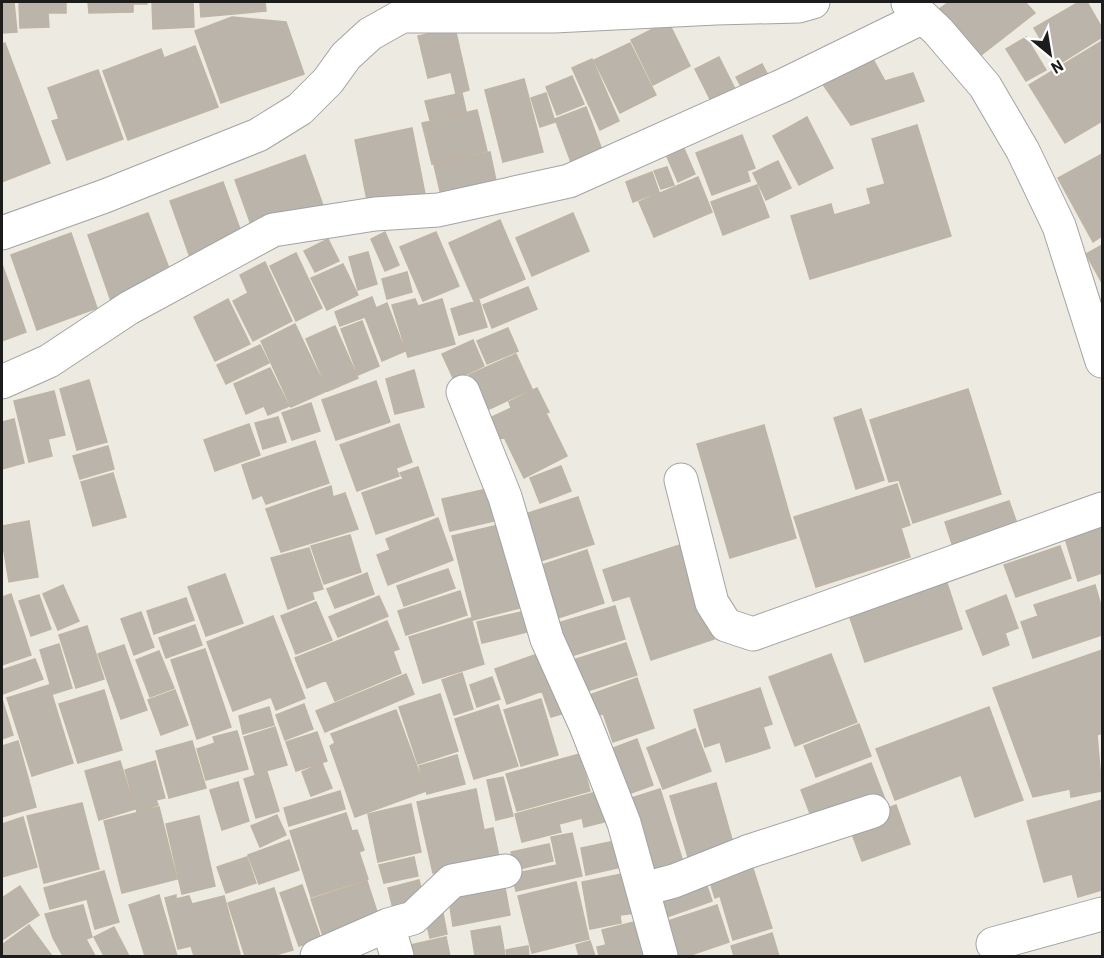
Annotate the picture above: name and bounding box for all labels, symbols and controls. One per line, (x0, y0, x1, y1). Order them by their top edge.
north arrow (1020, 24, 1080, 84)
text: N (1048, 57, 1067, 78)

